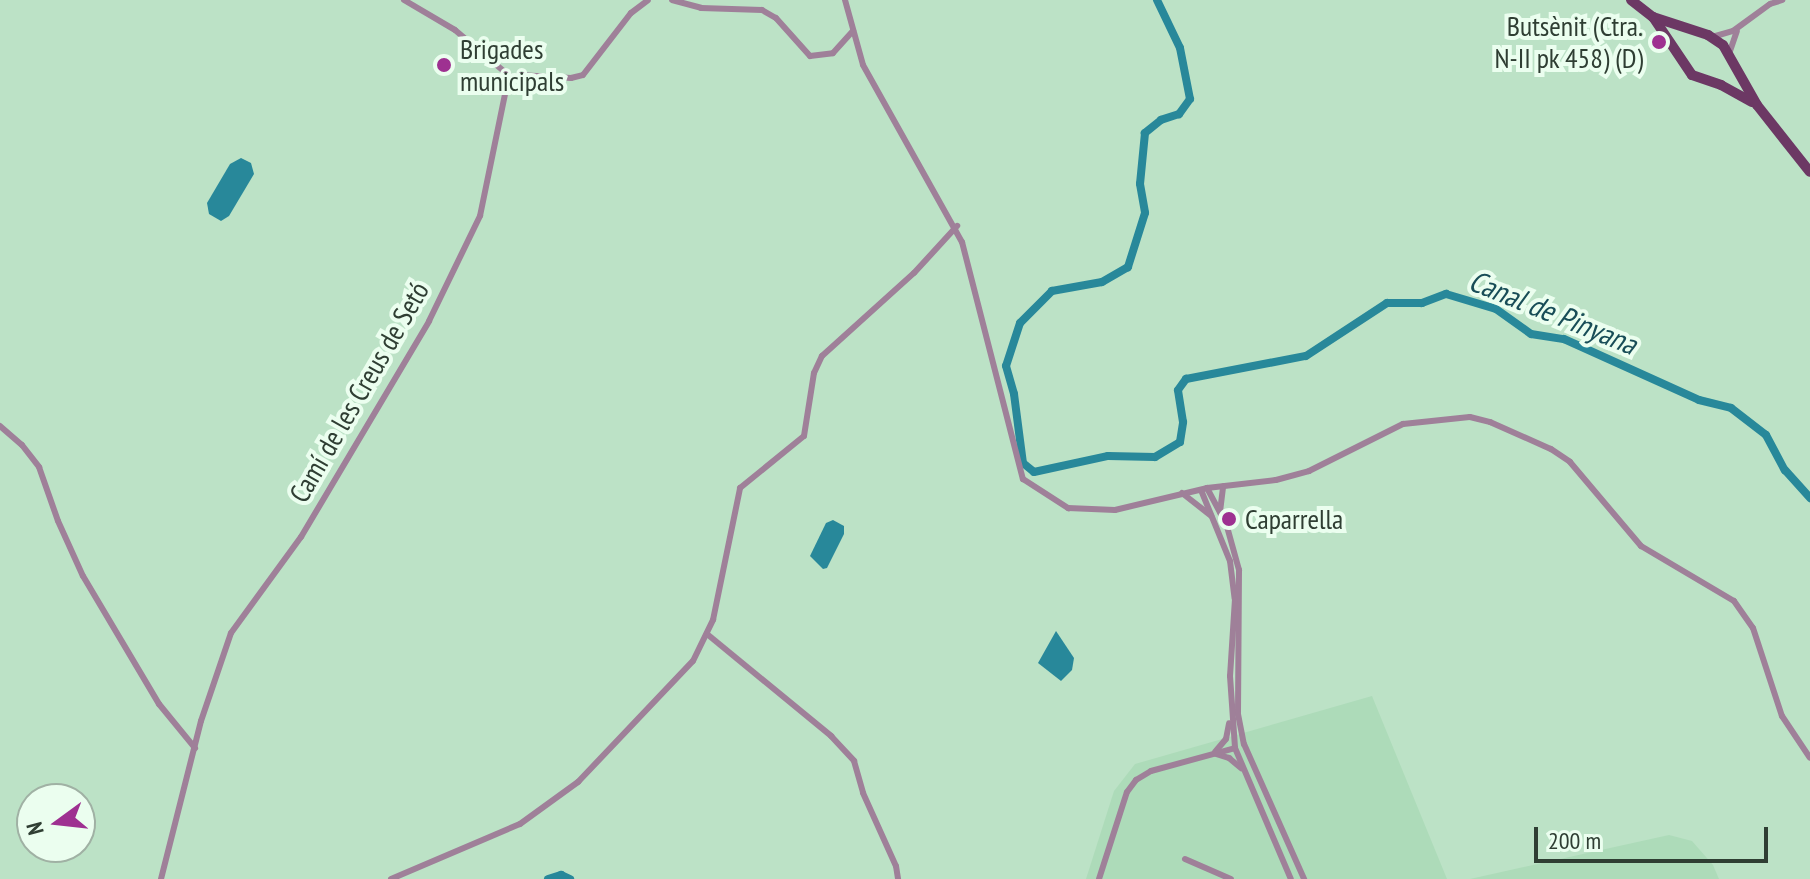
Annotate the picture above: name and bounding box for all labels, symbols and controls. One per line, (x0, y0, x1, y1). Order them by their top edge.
place label: Butsènit (Ctra. N-II pk 458) (D) (1494, 9, 1643, 75)
place label: Brigades municipals (460, 32, 564, 98)
marker: Butsènit (Ctra. N-II pk 458) (D) (1650, 33, 1668, 51)
marker: Brigades municipals (435, 56, 453, 74)
water label: Canal de Pinyana (1464, 262, 1642, 362)
street label: Camí de les Creus de Setó (282, 276, 436, 508)
place label: Caparrella (1245, 502, 1343, 536)
marker: Caparrella (1220, 510, 1238, 528)
north arrow (16, 783, 96, 863)
scale bar (1538, 811, 1772, 861)
text: N (20, 819, 50, 838)
text: 200 m (1548, 825, 1601, 856)

